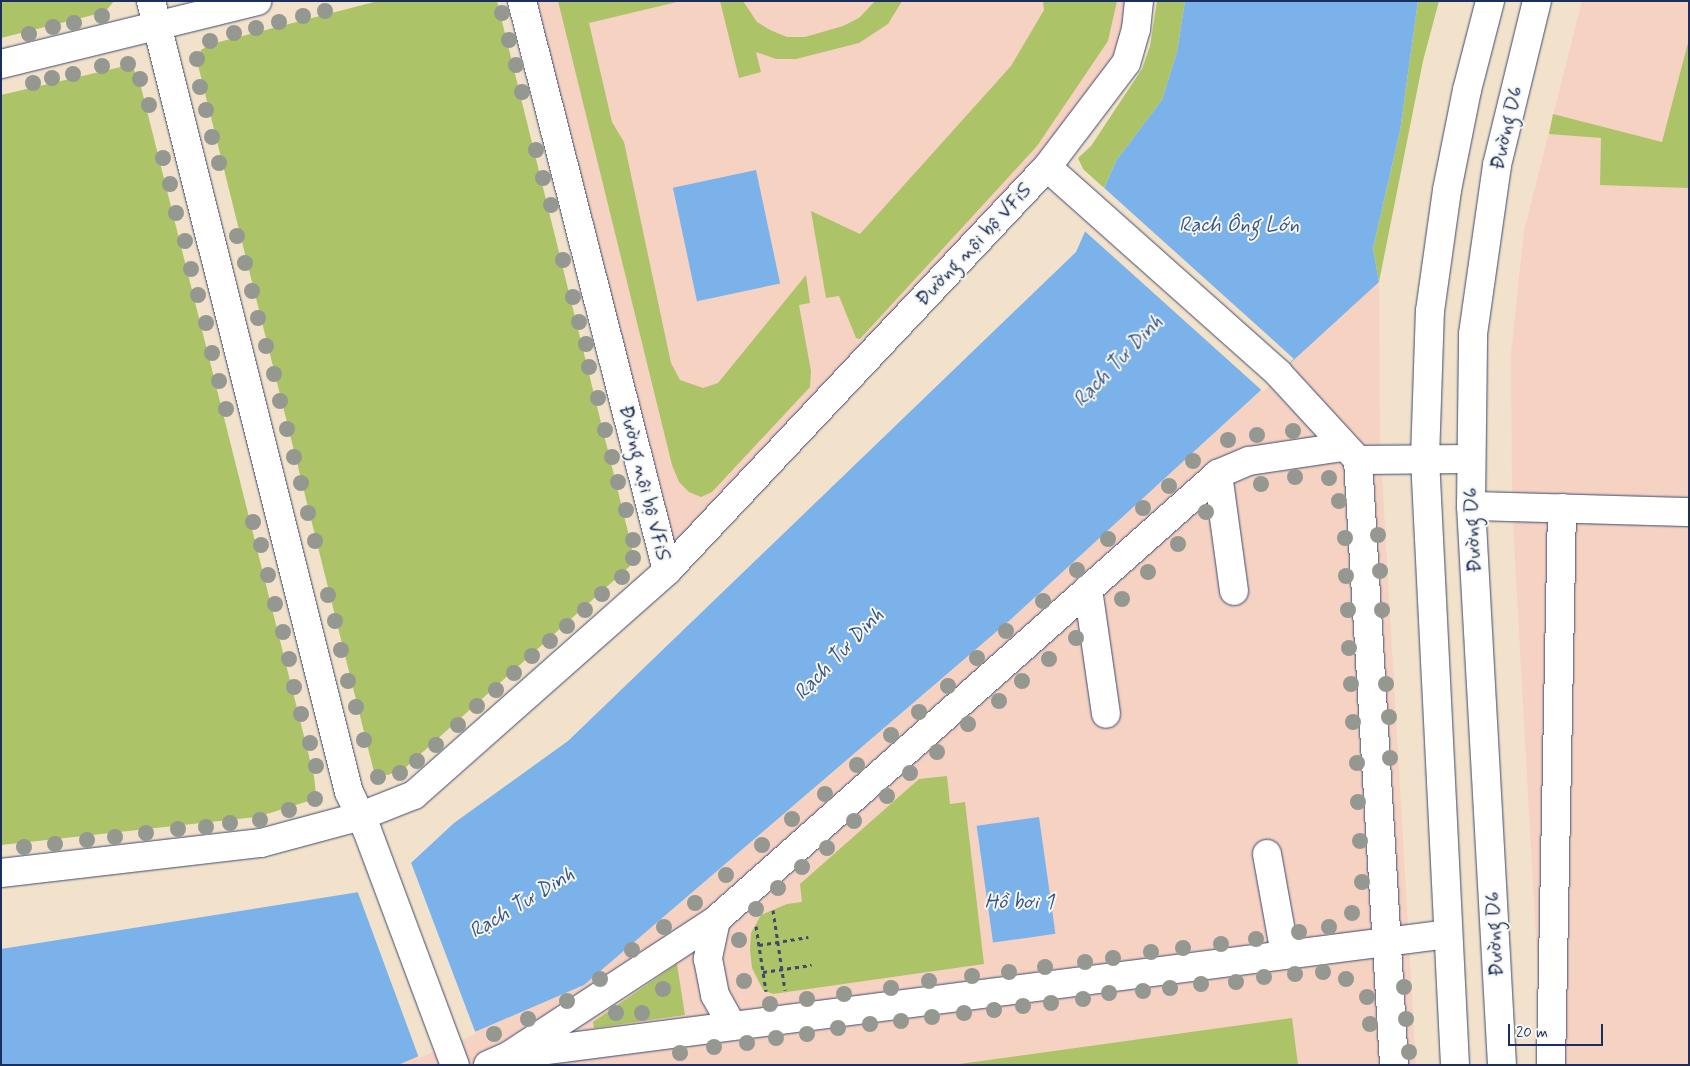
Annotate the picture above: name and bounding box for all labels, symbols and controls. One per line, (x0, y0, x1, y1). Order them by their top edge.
street label: Đường D6 (1486, 84, 1528, 172)
street label: Đường nội bộ VFiS (913, 181, 1035, 309)
water label: Rạch Ông Lớn (1179, 212, 1299, 238)
water label: Rạch Tư Dinh (1068, 310, 1168, 412)
street label: Đường nội bộ VFiS (614, 406, 674, 560)
street label: Đường D6 (1459, 487, 1487, 573)
water label: Rạch Tư Dinh (789, 603, 889, 705)
water label: Rạch Tư Dinh (465, 862, 579, 944)
water label: Hồ bơi 1 (984, 889, 1054, 915)
street label: Đường D6 (1481, 891, 1509, 977)
scale bar (1510, 1014, 1605, 1046)
text: 20 m (1516, 1023, 1548, 1043)

